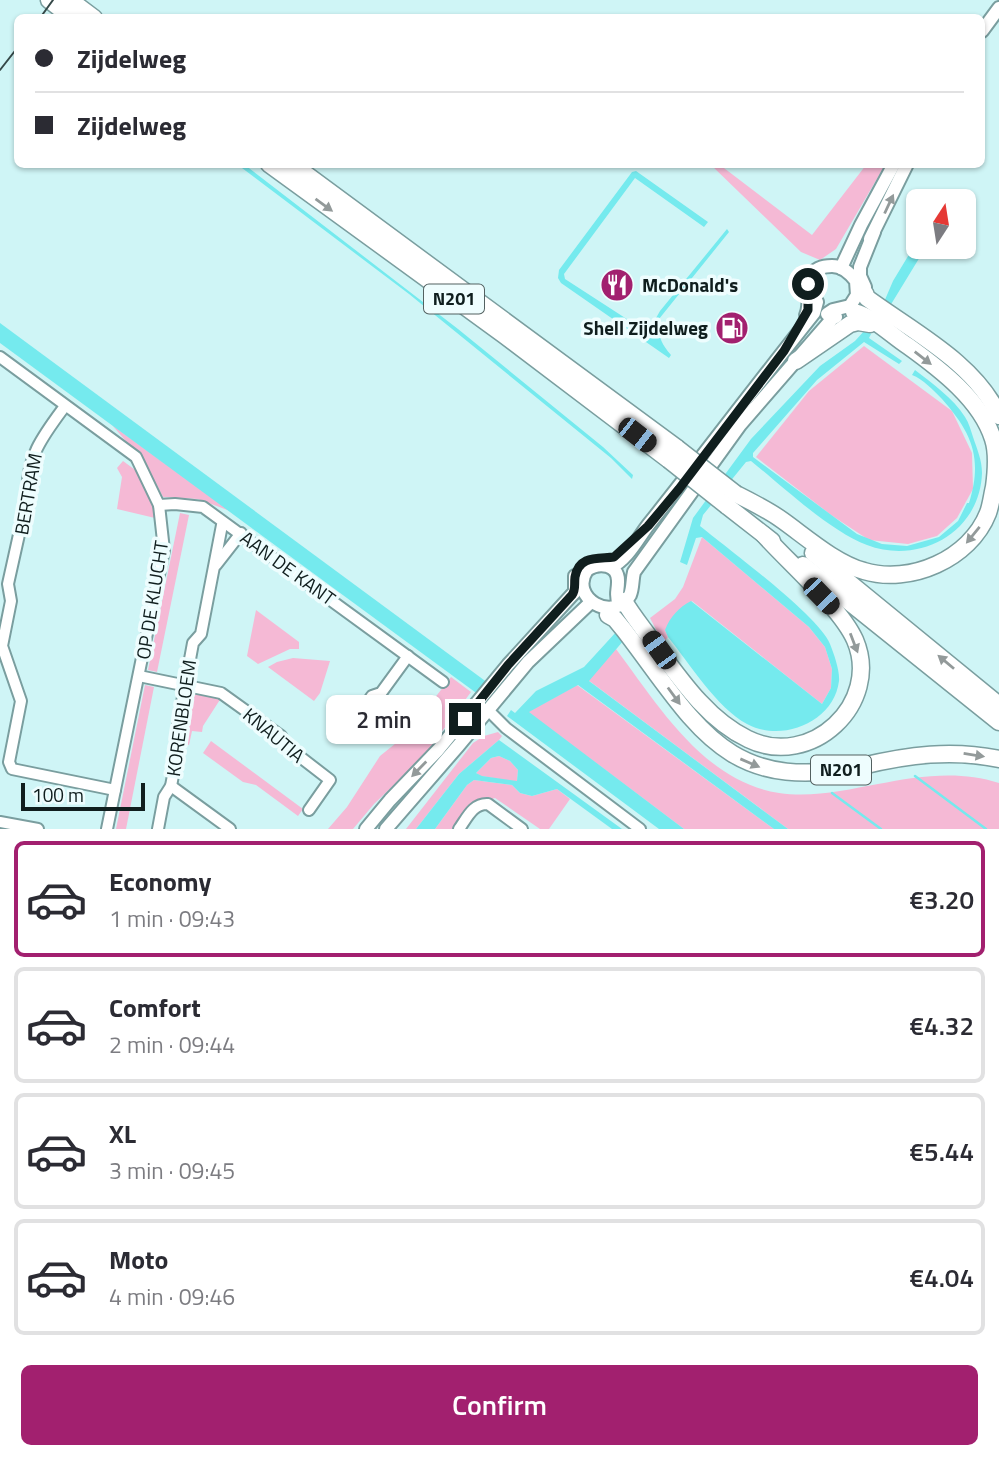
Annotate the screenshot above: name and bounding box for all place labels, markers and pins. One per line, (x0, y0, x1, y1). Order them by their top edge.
restaurant icon: McDonald's (598, 266, 636, 304)
place label: McDonald's (642, 270, 738, 299)
fuel station icon: Shell Zijdelweg (713, 309, 751, 347)
place label: Shell Zijdelweg (583, 313, 708, 342)

